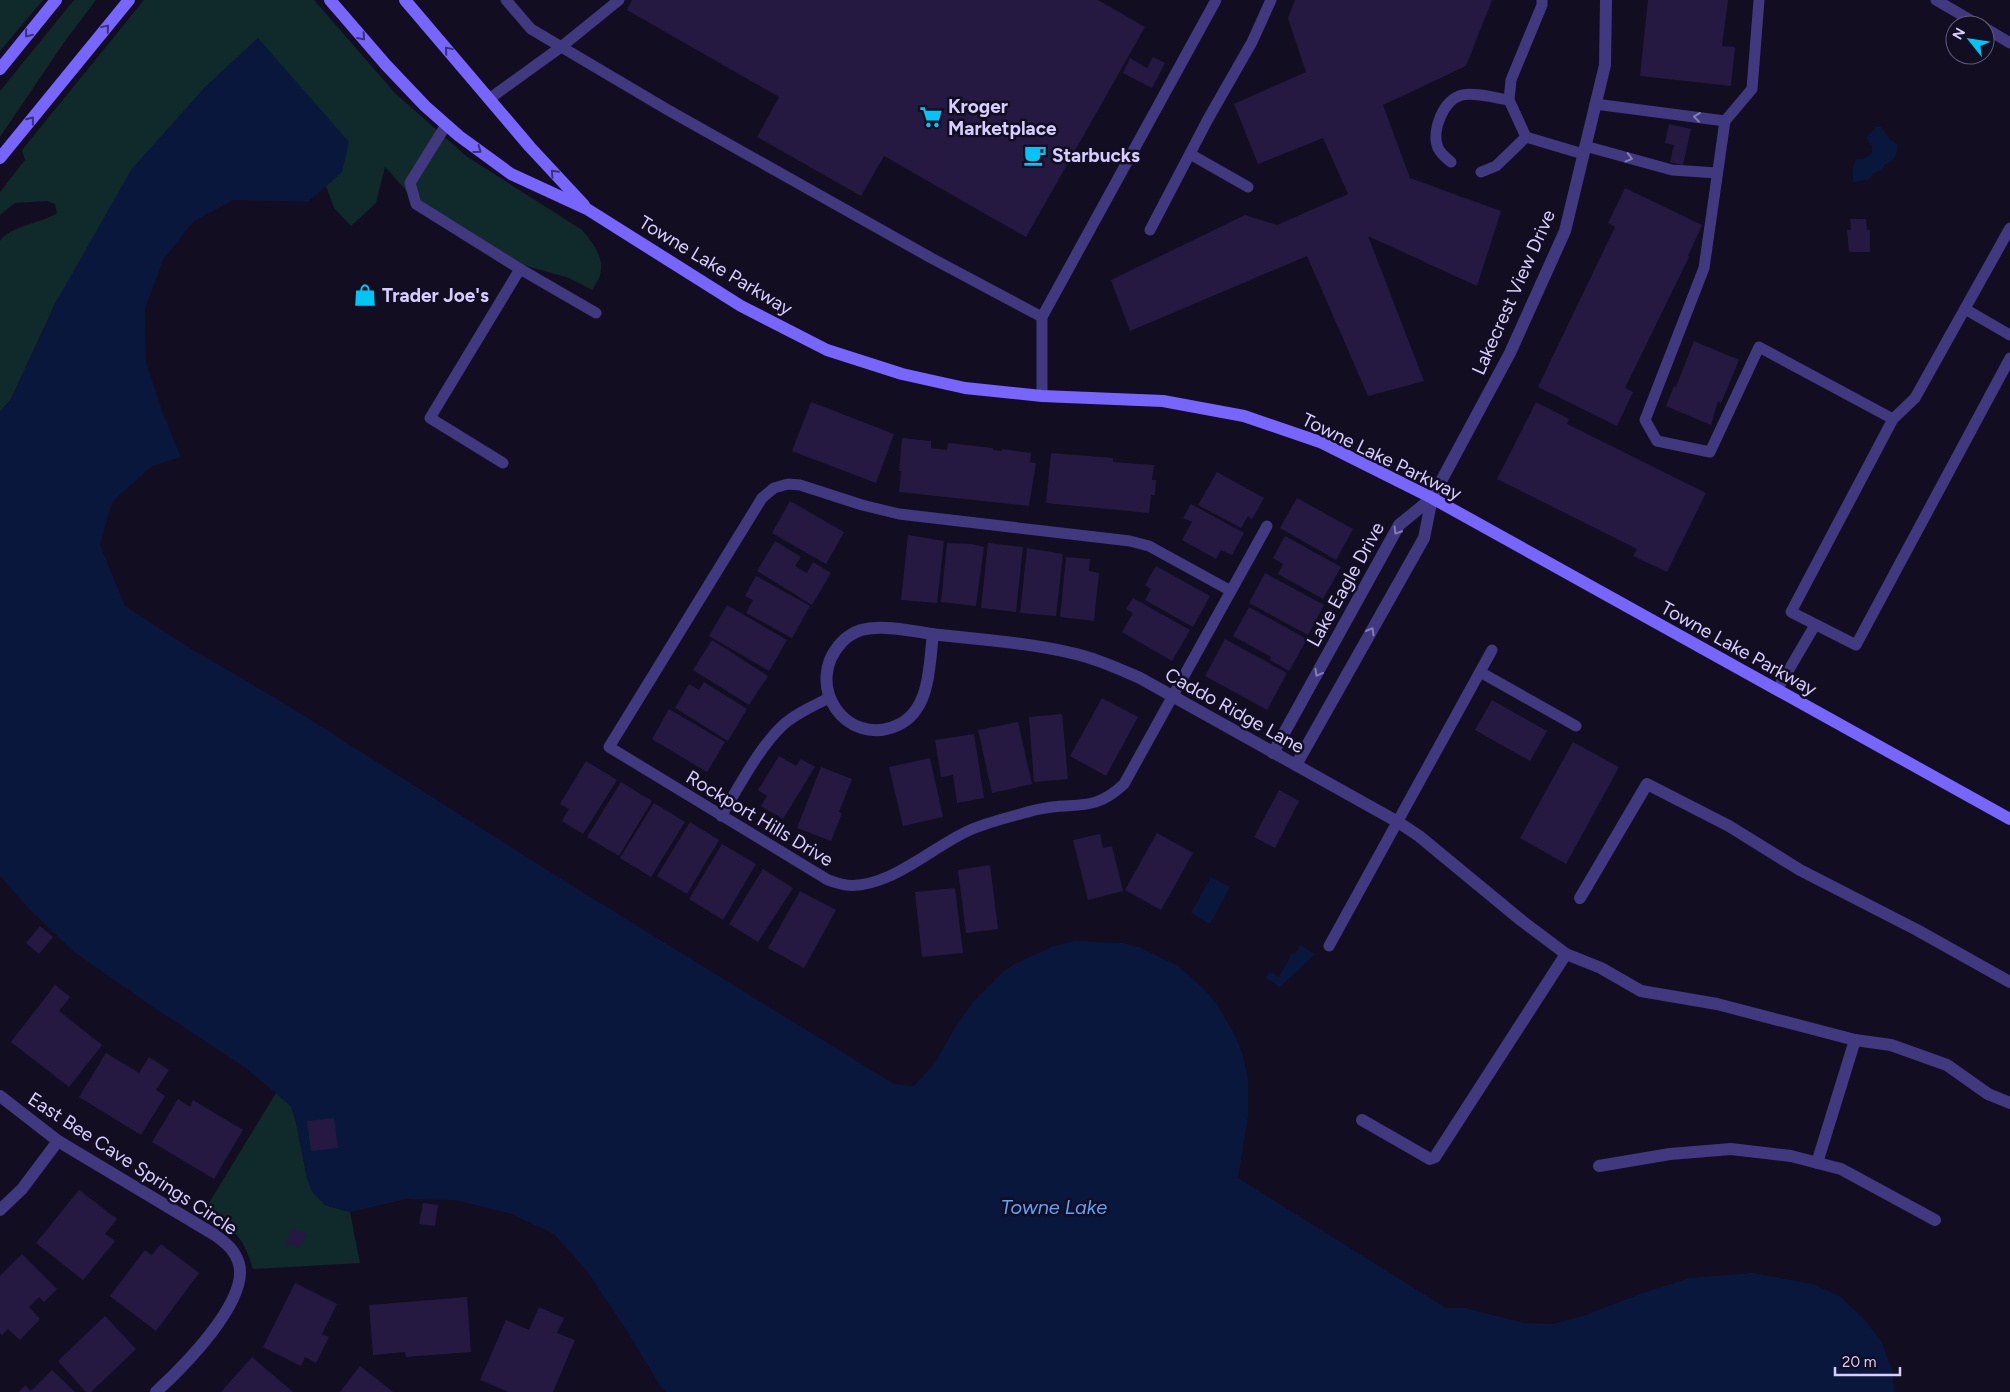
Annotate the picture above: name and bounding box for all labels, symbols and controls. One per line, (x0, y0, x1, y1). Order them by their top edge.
north arrow (1945, 15, 1995, 65)
one-way arrow (100, 25, 108, 34)
text: N (1949, 25, 1969, 43)
one-way arrow (25, 29, 34, 38)
one-way arrow (356, 31, 365, 40)
one-way arrow (444, 47, 453, 56)
place label: Kroger Marketplace (948, 95, 1057, 140)
supermarket icon: Kroger Marketplace (918, 104, 944, 130)
one-way arrow (1693, 112, 1701, 123)
one-way arrow (25, 117, 33, 126)
cafe icon: Starbucks (1022, 142, 1048, 168)
one-way arrow (472, 144, 482, 153)
place label: Starbucks (1052, 144, 1140, 167)
one-way arrow (1624, 153, 1632, 163)
one-way arrow (551, 170, 560, 179)
street label: Lakecrest View Drive (1467, 206, 1560, 378)
street label: Towne Lake Parkway (635, 211, 797, 320)
shop icon: Trader Joe's (352, 282, 378, 308)
place label: Trader Joe's (382, 284, 489, 307)
street label: Towne Lake Parkway (1298, 408, 1465, 505)
street label: Lake Eagle Drive (1302, 518, 1389, 651)
one-way arrow (1393, 525, 1403, 534)
street label: Towne Lake Parkway (1657, 596, 1821, 701)
one-way arrow (1365, 628, 1375, 637)
street label: Caddo Ridge Lane (1161, 663, 1308, 758)
one-way arrow (1314, 667, 1324, 676)
street label: Rockport Hills Drive (682, 765, 837, 871)
street label: East Bee Cave Springs Circle (24, 1087, 242, 1240)
water label: Towne Lake (1001, 1195, 1107, 1219)
scale bar (1835, 1344, 1900, 1376)
text: 20 m (1842, 1353, 1876, 1371)

